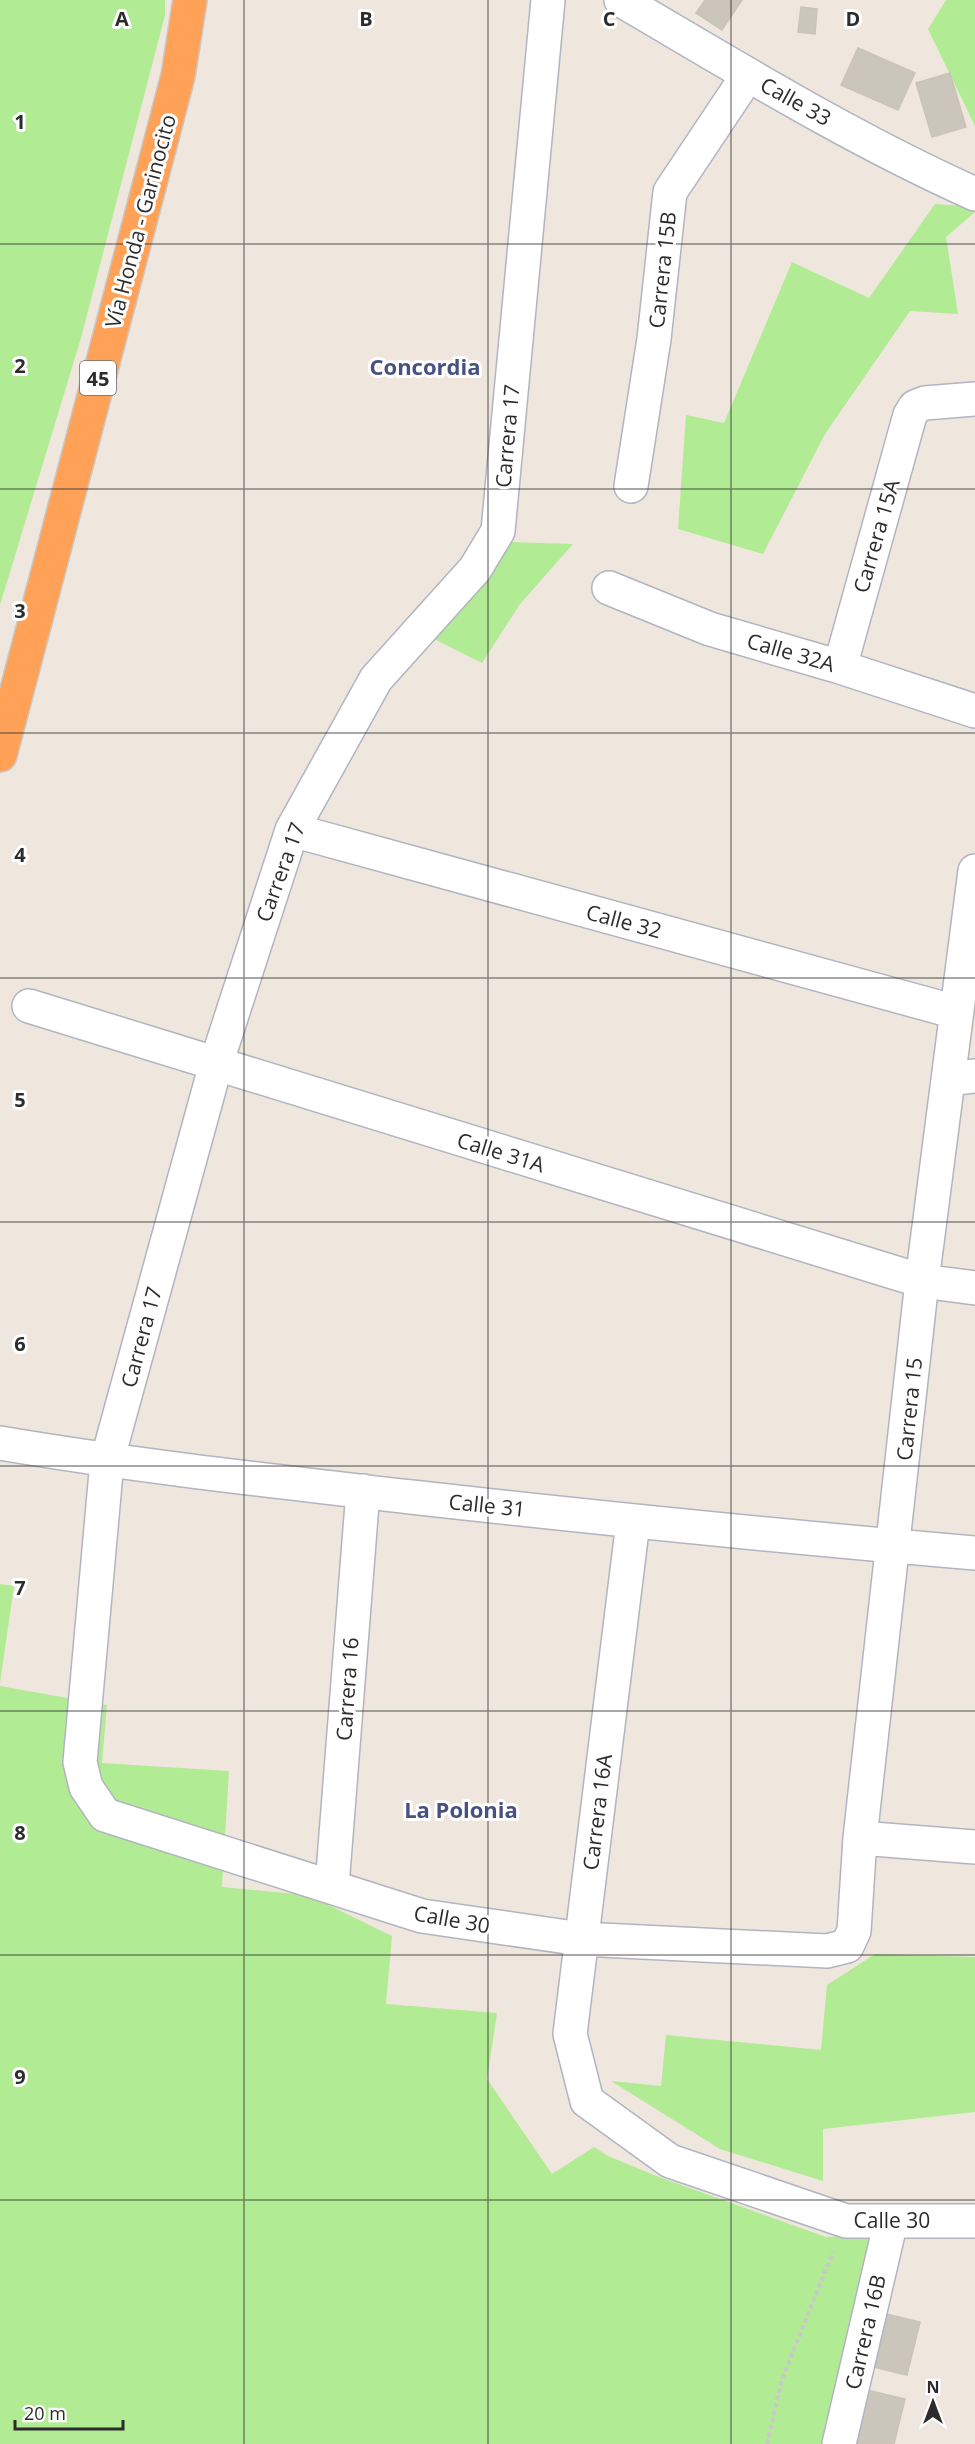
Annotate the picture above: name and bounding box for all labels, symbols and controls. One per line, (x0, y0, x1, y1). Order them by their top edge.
text: A (115, 5, 129, 32)
text: B (359, 5, 373, 32)
text: C (603, 5, 616, 32)
text: D (846, 5, 860, 32)
street label: Calle 33 (756, 70, 836, 132)
text: 1 (14, 108, 26, 135)
street label: Vía Honda - Garinocito (98, 111, 182, 331)
street label: Carrera 15B (642, 210, 682, 330)
district label: Concordia (370, 351, 480, 381)
text: 2 (14, 352, 26, 379)
road number: 45 (80, 361, 116, 395)
street label: Carrera 17 (489, 383, 525, 489)
street label: Carrera 15A (846, 475, 906, 596)
text: 3 (14, 597, 26, 624)
street label: Calle 32A (744, 626, 839, 678)
street label: Carrera 17 (249, 819, 311, 925)
text: 4 (14, 841, 26, 868)
street label: Calle 32 (583, 898, 665, 944)
text: 5 (14, 1086, 26, 1113)
street label: Calle 31A (454, 1125, 549, 1179)
street label: Carrera 17 (114, 1283, 168, 1391)
text: 6 (14, 1330, 26, 1357)
street label: Carrera 15 (890, 1356, 928, 1462)
street label: Calle 31 (447, 1487, 527, 1523)
text: 7 (14, 1574, 26, 1601)
street label: Carrera 16 (329, 1636, 365, 1742)
street label: Carrera 16A (576, 1752, 618, 1872)
district label: La Polonia (404, 1794, 518, 1824)
text: 8 (14, 1819, 26, 1846)
street label: Calle 30 (412, 1899, 492, 1939)
text: 9 (14, 2063, 26, 2090)
street label: Calle 30 (854, 2206, 930, 2234)
street label: Carrera 16B (838, 2272, 892, 2392)
north arrow (903, 2372, 963, 2432)
text: N (926, 2376, 940, 2398)
scale bar (15, 2393, 123, 2431)
text: 20 m (24, 2401, 66, 2425)

